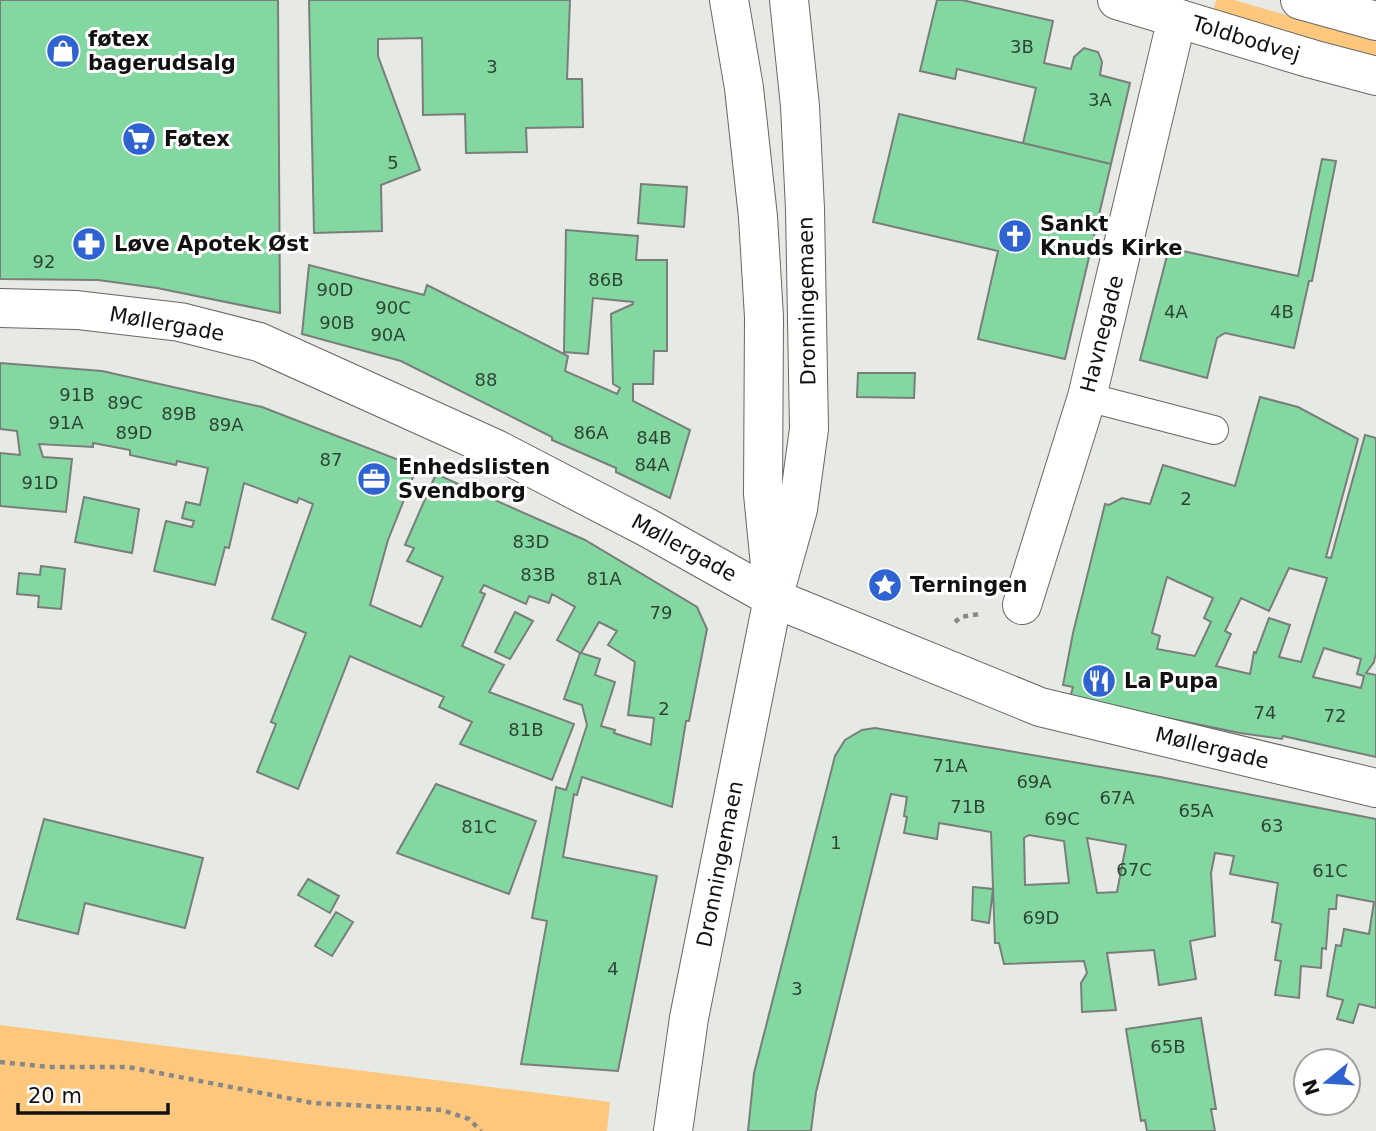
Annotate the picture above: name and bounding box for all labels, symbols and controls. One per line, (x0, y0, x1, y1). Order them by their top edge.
street label: Toldbodvej (1188, 11, 1303, 67)
place label: føtex bagerudsalg (88, 27, 236, 75)
shop icon: føtex bagerudsalg (44, 32, 82, 70)
house number: 3B (1010, 36, 1034, 57)
house number: 3 (486, 56, 498, 77)
house number: 3A (1088, 89, 1113, 110)
supermarket icon: Føtex (120, 120, 158, 158)
place label: Føtex (164, 127, 230, 151)
house number: 5 (387, 152, 399, 173)
place label: Sankt Knuds Kirke (1040, 212, 1183, 260)
street label: Dronningemaen (794, 216, 820, 386)
church icon: Sankt Knuds Kirke (996, 217, 1034, 255)
pharmacy icon: Løve Apotek Øst (70, 225, 108, 263)
place label: Løve Apotek Øst (114, 232, 309, 256)
house number: 92 (33, 251, 55, 272)
house number: 86B (588, 269, 624, 290)
street label: Havnegade (1076, 273, 1128, 395)
house number: 90D (317, 279, 353, 300)
house number: 90C (375, 297, 411, 318)
house number: 4A (1164, 301, 1189, 322)
house number: 4B (1270, 301, 1294, 322)
street label: Møllergade (108, 302, 226, 346)
house number: 90B (319, 312, 355, 333)
house number: 90A (370, 324, 406, 345)
house number: 88 (475, 369, 497, 390)
house number: 91B (59, 384, 95, 405)
house number: 89C (107, 392, 143, 413)
house number: 89B (161, 403, 197, 424)
house number: 91A (48, 412, 84, 433)
house number: 89A (208, 414, 244, 435)
house number: 89D (116, 422, 152, 443)
house number: 86A (573, 422, 609, 443)
house number: 84B (636, 427, 672, 448)
house number: 87 (320, 449, 342, 470)
house number: 84A (634, 454, 670, 475)
place label: Enhedslisten Svendborg (398, 455, 550, 503)
office icon: Enhedslisten Svendborg (355, 460, 393, 498)
house number: 91D (22, 472, 58, 493)
house number: 2 (1180, 488, 1192, 509)
street label: Møllergade (627, 509, 741, 587)
house number: 83D (513, 531, 549, 552)
house number: 83B (520, 564, 556, 585)
place icon: Terningen (866, 566, 904, 604)
house number: 81A (586, 568, 622, 589)
place label: Terningen (910, 573, 1027, 597)
house number: 79 (650, 602, 672, 623)
restaurant icon: La Pupa (1080, 662, 1118, 700)
place label: La Pupa (1124, 669, 1218, 693)
house number: 2 (658, 698, 670, 719)
house number: 74 (1254, 702, 1276, 723)
house number: 72 (1324, 705, 1346, 726)
house number: 81B (508, 719, 544, 740)
street label: Møllergade (1153, 722, 1271, 774)
house number: 71A (932, 755, 968, 776)
house number: 69A (1016, 771, 1052, 792)
street label: Dronningemaen (692, 779, 748, 949)
house number: 67A (1099, 787, 1135, 808)
house number: 71B (950, 796, 986, 817)
house number: 65A (1178, 800, 1214, 821)
house number: 69C (1044, 808, 1080, 829)
house number: 63 (1261, 815, 1283, 836)
house number: 81C (461, 816, 497, 837)
house number: 1 (830, 832, 842, 853)
house number: 67C (1116, 859, 1152, 880)
house number: 61C (1312, 860, 1348, 881)
house number: 69D (1023, 907, 1059, 928)
house number: 4 (607, 958, 619, 979)
house number: 3 (791, 978, 803, 999)
house number: 65B (1150, 1036, 1186, 1057)
north arrow (1292, 1047, 1362, 1117)
scale bar (18, 1072, 168, 1116)
text: N (1298, 1076, 1324, 1098)
text: 20 m (28, 1084, 82, 1108)

